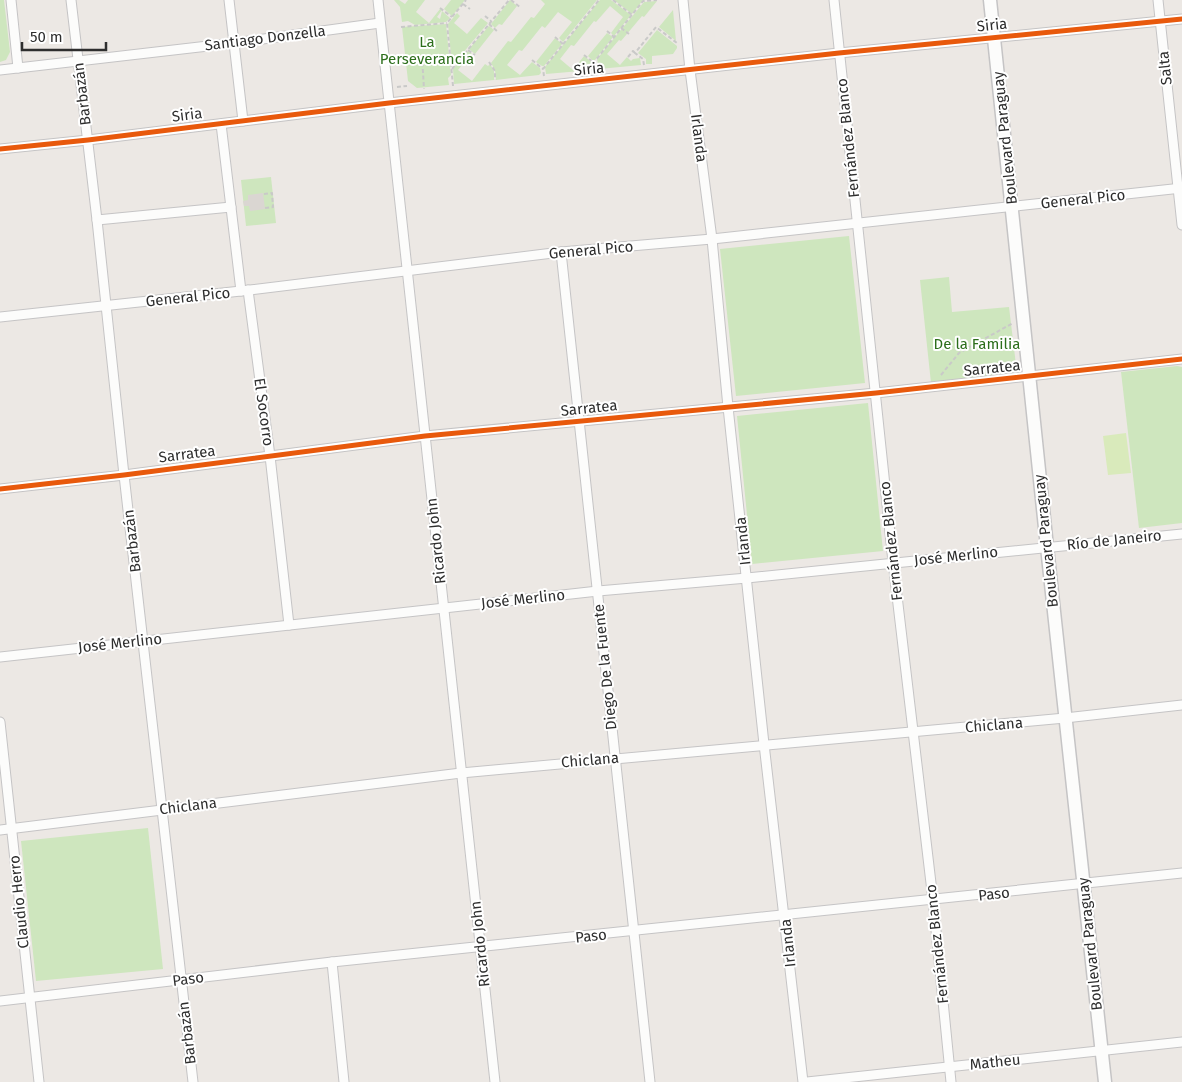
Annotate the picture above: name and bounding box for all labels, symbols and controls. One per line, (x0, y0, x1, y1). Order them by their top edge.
street label: Siria (976, 14, 1008, 36)
scale bar (22, 20, 106, 52)
street label: Santiago Donzella (203, 22, 327, 54)
text: 50 m (30, 28, 63, 46)
park label: La Perseverancia (380, 33, 474, 68)
street label: Salta (1154, 50, 1176, 86)
street label: Siria (573, 58, 605, 80)
street label: Barbazán (69, 61, 95, 127)
street label: Boulevard Paraguay (989, 70, 1021, 205)
street label: Fernández Blanco (833, 77, 863, 199)
street label: Siria (171, 104, 203, 126)
street label: Irlanda (687, 113, 711, 163)
street label: General Pico (1040, 186, 1126, 212)
street label: General Pico (548, 237, 634, 263)
street label: General Pico (145, 284, 231, 310)
park label: De la Familia (934, 335, 1020, 353)
street label: Sarratea (963, 356, 1021, 380)
street label: El Socorro (250, 377, 278, 447)
street label: Sarratea (560, 396, 618, 420)
street label: Sarratea (158, 442, 216, 466)
street label: Boulevard Paraguay (1030, 473, 1062, 608)
street label: Fernández Blanco (876, 480, 906, 602)
street label: Ricardo John (423, 497, 449, 585)
street label: Barbazán (119, 508, 145, 574)
street label: Irlanda (732, 516, 754, 566)
street label: Río de Janeiro (1066, 526, 1162, 554)
street label: José Merlino (913, 543, 999, 569)
street label: José Merlino (480, 586, 566, 612)
street label: Diego De la Fuente (589, 603, 621, 731)
street label: José Merlino (77, 630, 163, 656)
street label: Chiclana (964, 714, 1024, 736)
street label: Chiclana (560, 749, 620, 771)
street label: Chiclana (158, 794, 218, 818)
street label: Claudio Herro (5, 854, 33, 950)
street label: Boulevard Paraguay (1074, 876, 1106, 1011)
street label: Fernández Blanco (922, 883, 952, 1005)
street label: Paso (977, 883, 1011, 905)
street label: Ricardo John (467, 900, 493, 988)
street label: Irlanda (777, 918, 799, 968)
street label: Paso (574, 925, 608, 947)
street label: Paso (171, 968, 205, 990)
street label: Barbazán (174, 1000, 200, 1066)
street label: Matheu (969, 1050, 1021, 1074)

